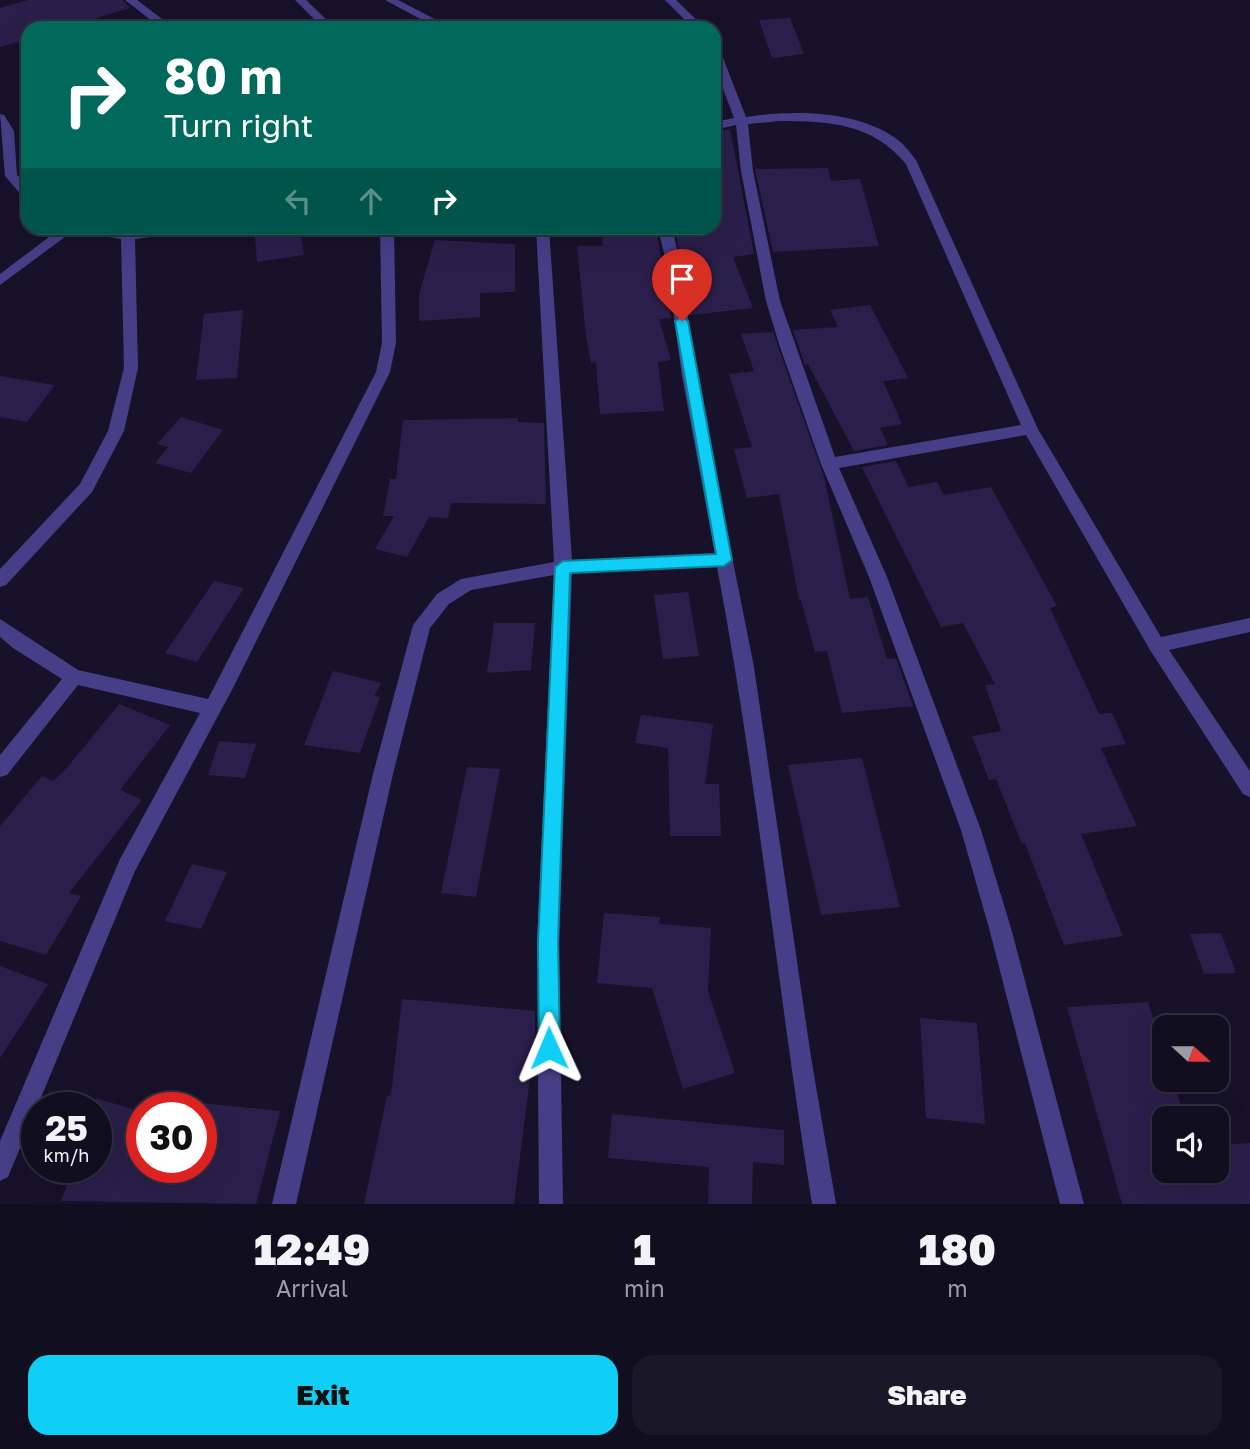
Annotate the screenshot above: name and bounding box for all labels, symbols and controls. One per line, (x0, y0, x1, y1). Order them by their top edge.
text: 80 m (164, 46, 282, 105)
icon: right (49, 49, 140, 140)
text: Turn right (164, 106, 313, 144)
icon: left (279, 182, 317, 220)
icon: ahead (352, 182, 390, 220)
icon: right (425, 182, 463, 220)
pin (652, 249, 712, 321)
icon: arrive (663, 260, 701, 298)
position arrow (512, 1011, 586, 1085)
north arrow (1152, 1015, 1228, 1092)
map controls (1152, 1015, 1229, 1183)
speed limit sign: 30 (126, 1092, 217, 1183)
button: sound (1152, 1106, 1229, 1183)
text: 25 (45, 1107, 88, 1149)
text: km/h (44, 1144, 89, 1166)
text: 12:49 (254, 1224, 370, 1274)
text: 1 (633, 1224, 655, 1274)
text: 180 (919, 1224, 996, 1274)
text: Arrival (276, 1274, 348, 1302)
text: min (624, 1274, 665, 1302)
text: m (947, 1274, 968, 1302)
button: Exit (28, 1355, 618, 1435)
button: Share (632, 1355, 1222, 1435)

